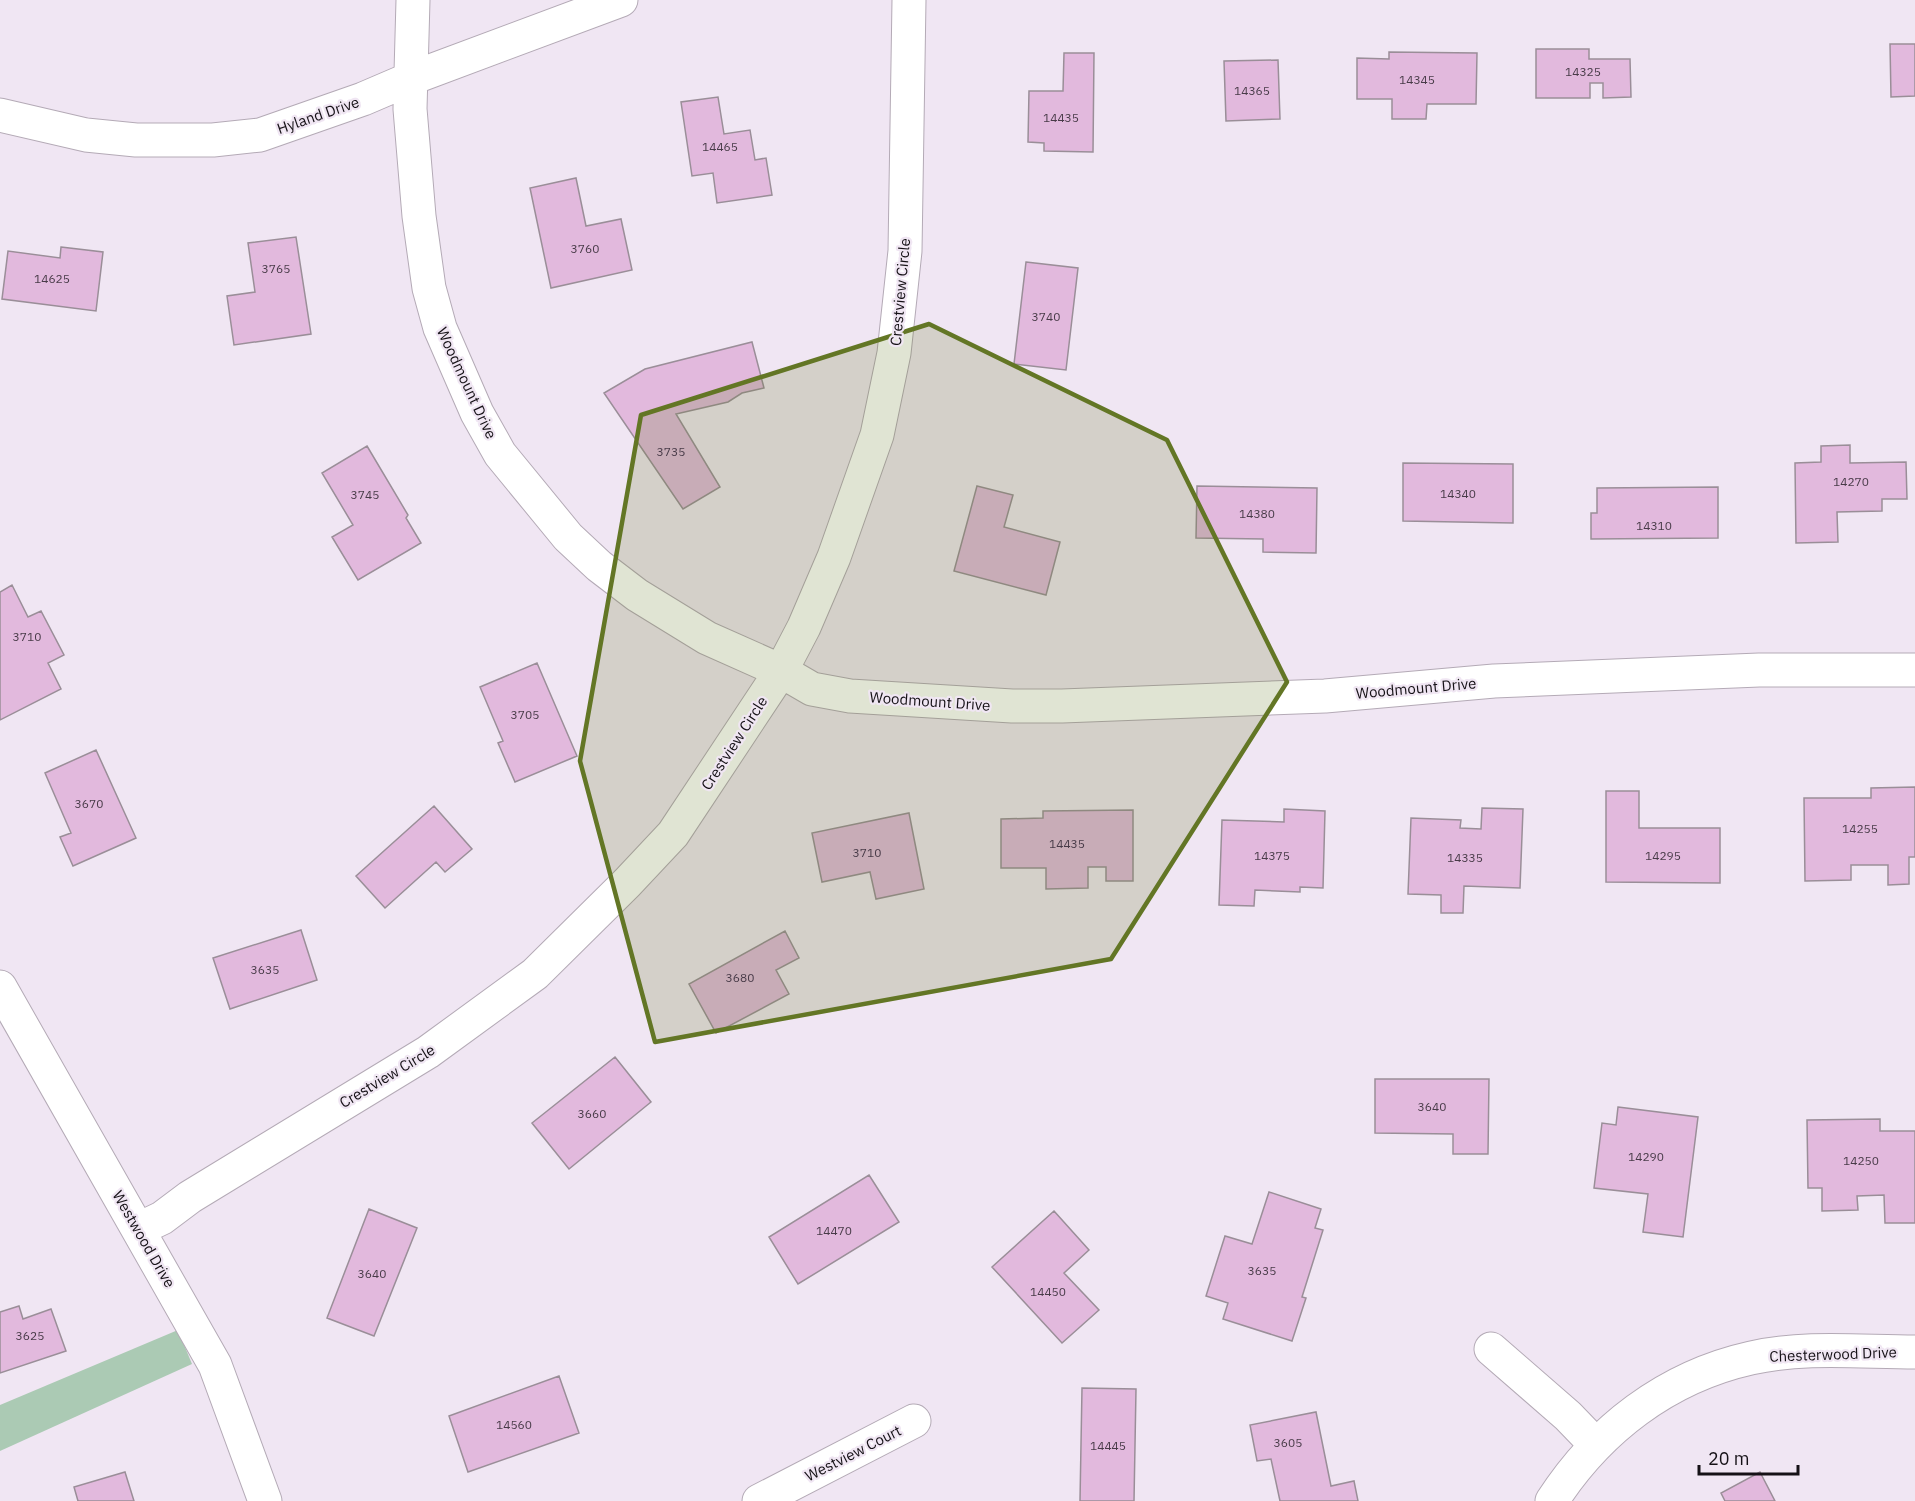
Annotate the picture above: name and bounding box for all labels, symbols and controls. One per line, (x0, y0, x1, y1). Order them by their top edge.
house number: 14325 (1565, 64, 1601, 79)
house number: 14345 (1399, 72, 1435, 87)
house number: 14365 (1234, 83, 1270, 98)
street label: Hyland Drive (274, 92, 362, 138)
house number: 14435 (1043, 110, 1079, 125)
house number: 14465 (702, 139, 738, 154)
street label: Crestview Circle (886, 237, 914, 347)
house number: 3760 (571, 241, 599, 256)
house number: 3765 (262, 261, 290, 276)
house number: 14625 (34, 271, 70, 286)
house number: 3740 (1032, 309, 1060, 324)
street label: Woodmount Drive (433, 324, 501, 442)
house number: 3735 (657, 444, 685, 459)
house number: 14270 (1833, 474, 1869, 489)
house number: 14340 (1440, 486, 1476, 501)
house number: 3745 (351, 487, 379, 502)
house number: 14380 (1239, 506, 1275, 521)
house number: 14310 (1636, 518, 1672, 533)
house number: 3710 (13, 629, 41, 644)
street label: Woodmount Drive (1355, 673, 1477, 703)
street label: Woodmount Drive (869, 687, 991, 715)
street label: Crestview Circle (697, 692, 771, 794)
house number: 3705 (511, 707, 539, 722)
house number: 3670 (75, 796, 103, 811)
house number: 14255 (1842, 821, 1878, 836)
house number: 14435 (1049, 836, 1085, 851)
house number: 3710 (853, 845, 881, 860)
house number: 14375 (1254, 848, 1290, 863)
house number: 14295 (1645, 848, 1681, 863)
house number: 14335 (1447, 850, 1483, 865)
house number: 3635 (251, 962, 279, 977)
house number: 3680 (726, 970, 754, 985)
street label: Crestview Circle (336, 1040, 438, 1112)
house number: 3640 (1418, 1099, 1446, 1114)
house number: 3660 (578, 1106, 606, 1121)
house number: 14290 (1628, 1149, 1664, 1164)
house number: 14250 (1843, 1153, 1879, 1168)
street label: Westwood Drive (108, 1187, 180, 1291)
house number: 14470 (816, 1223, 852, 1238)
house number: 3635 (1248, 1263, 1276, 1278)
house number: 3640 (358, 1266, 386, 1281)
house number: 14450 (1030, 1284, 1066, 1299)
house number: 3625 (16, 1328, 44, 1343)
street label: Chesterwood Drive (1769, 1342, 1897, 1366)
house number: 14560 (496, 1417, 532, 1432)
street label: Westview Court (802, 1421, 904, 1485)
house number: 3605 (1274, 1435, 1302, 1450)
house number: 14445 (1090, 1438, 1126, 1453)
scale bar (1699, 1438, 1798, 1476)
text: 20 m (1708, 1447, 1750, 1470)

